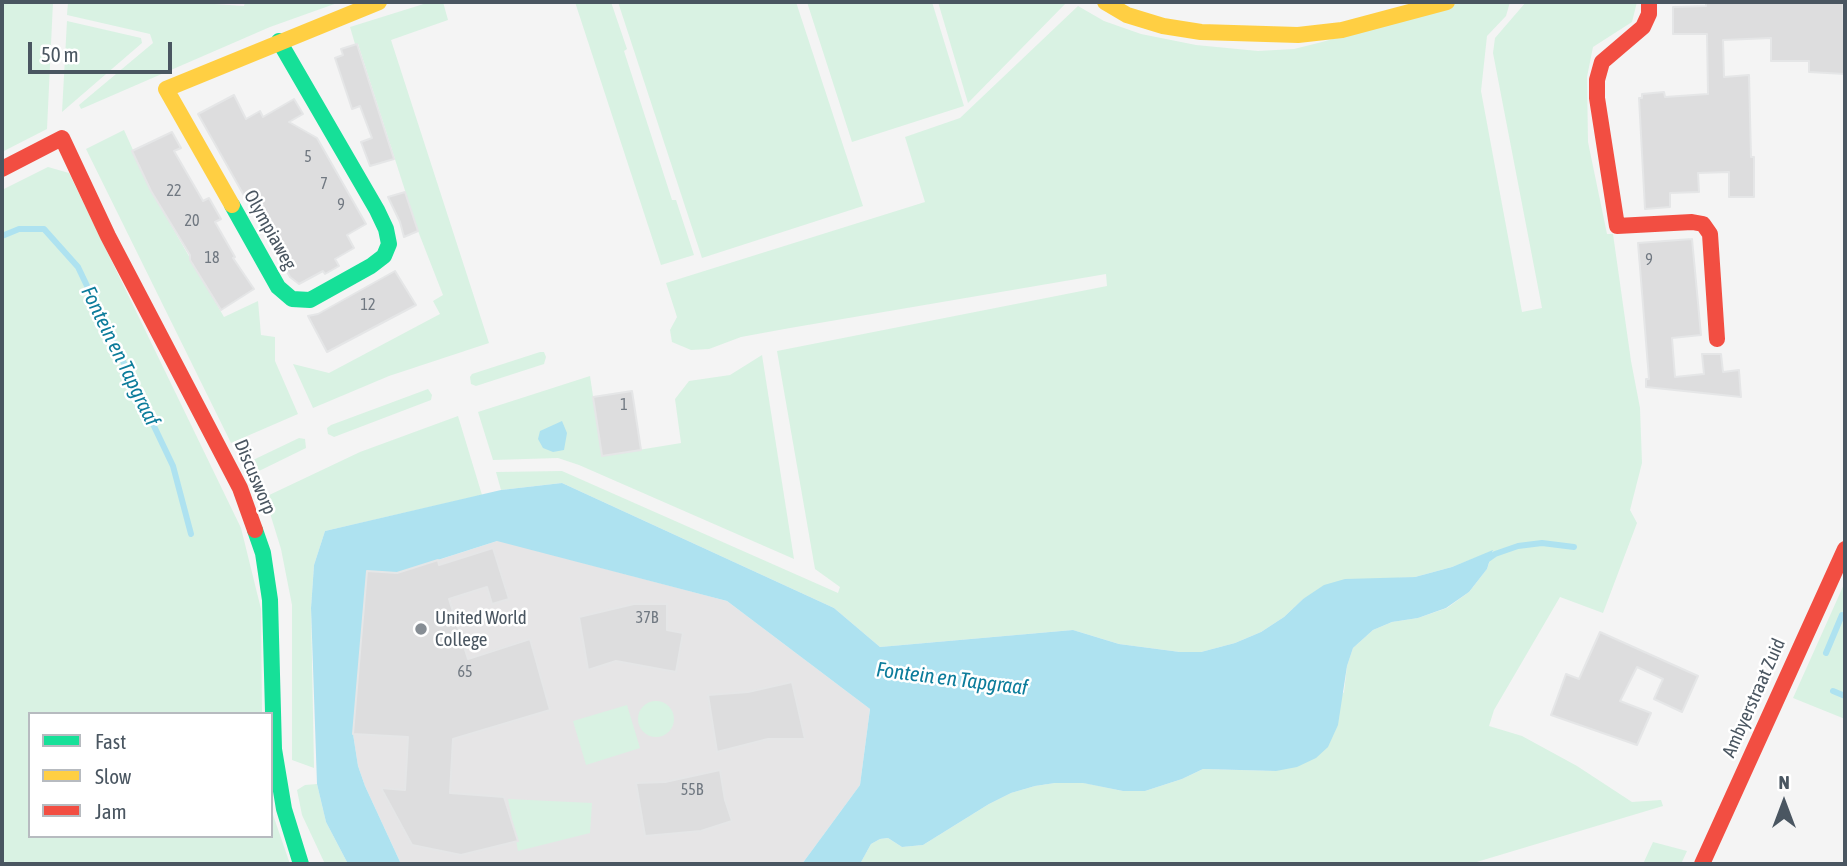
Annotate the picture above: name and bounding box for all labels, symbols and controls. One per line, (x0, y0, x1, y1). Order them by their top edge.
scale bar (32, 28, 175, 72)
text: 50 m (41, 42, 79, 66)
house number: 5 (304, 147, 312, 167)
house number: 7 (320, 174, 328, 194)
house number: 22 (166, 181, 182, 201)
street label: Olympiaweg (239, 186, 301, 274)
house number: 9 (337, 195, 345, 215)
house number: 20 (184, 211, 200, 231)
house number: 18 (204, 248, 220, 268)
house number: 9 (1645, 250, 1653, 270)
water label: Fontein en Tapgraaf (75, 282, 165, 430)
house number: 12 (360, 295, 376, 315)
house number: 1 (620, 395, 628, 415)
street label: Discusworp (229, 436, 281, 518)
place label: United World College (435, 607, 527, 651)
house number: 37B (636, 608, 658, 628)
marker: United World College (413, 621, 429, 637)
street label: Ambyerstraat Zuid (1718, 635, 1790, 761)
water label: Fontein en Tapgraaf (875, 657, 1029, 701)
house number: 65 (457, 662, 473, 682)
legend (28, 712, 273, 838)
text: Fast (95, 729, 126, 753)
text: Slow (95, 764, 131, 788)
north arrow (1749, 768, 1819, 838)
text: N (1778, 771, 1790, 793)
house number: 55B (681, 780, 703, 800)
text: Jam (95, 799, 127, 823)

